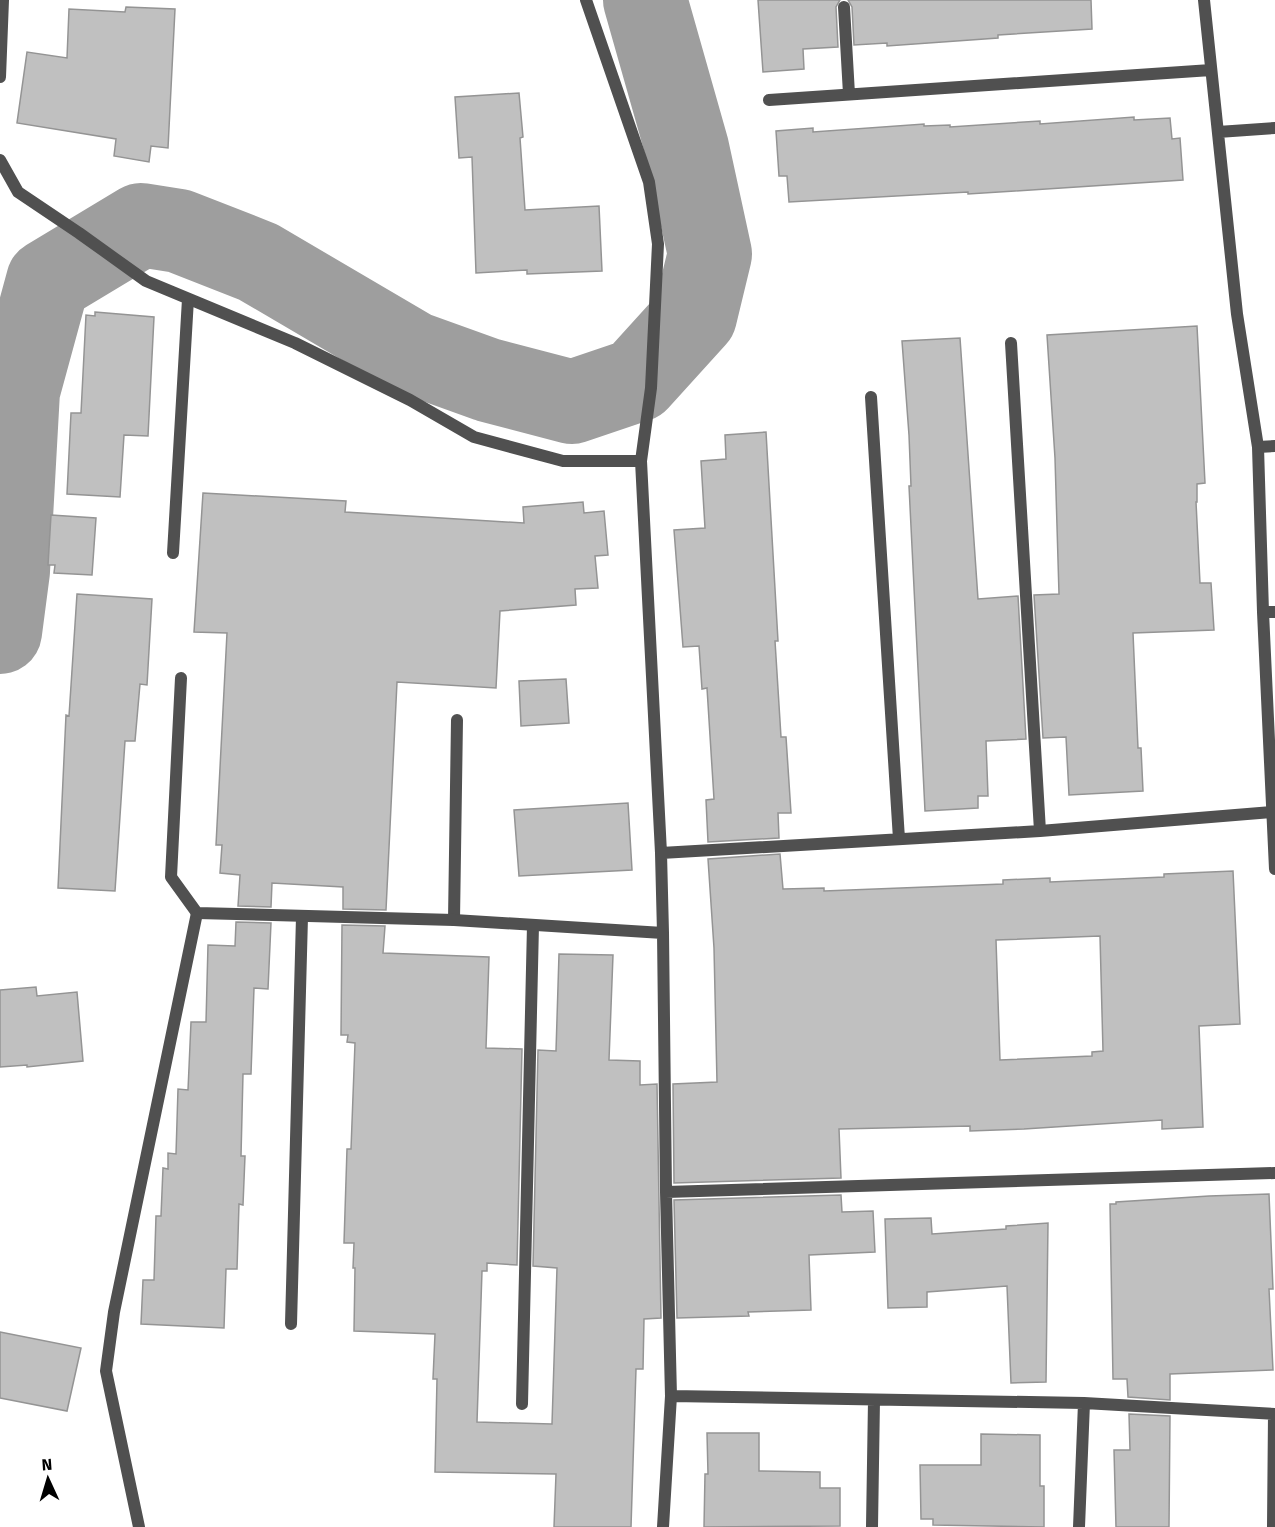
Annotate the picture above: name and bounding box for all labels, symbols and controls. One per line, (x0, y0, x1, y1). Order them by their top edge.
north arrow (18, 1449, 78, 1509)
text: N (41, 1455, 53, 1474)

